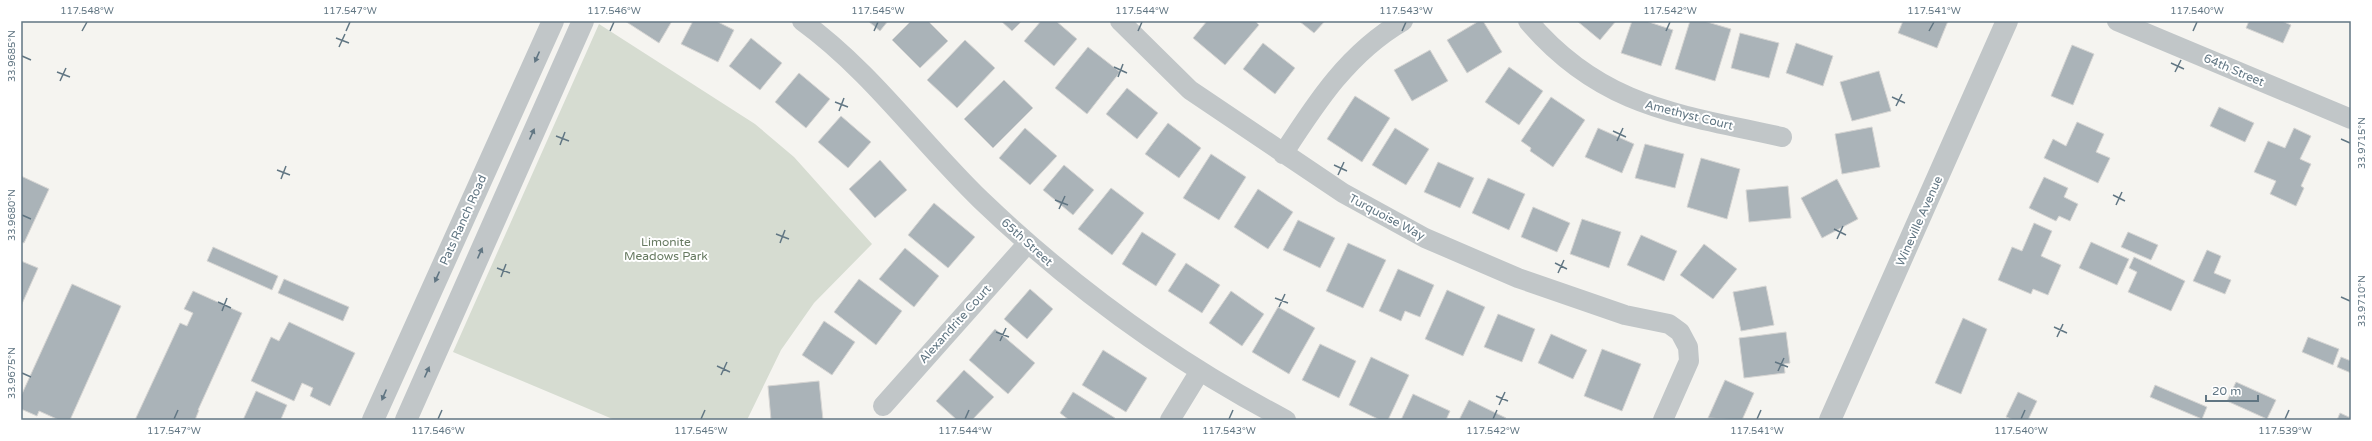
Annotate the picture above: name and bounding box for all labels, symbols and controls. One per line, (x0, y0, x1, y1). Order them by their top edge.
text: 117.548°W (60, 5, 114, 17)
text: 117.547°W (323, 5, 377, 17)
text: 117.546°W (587, 5, 641, 17)
text: 117.545°W (851, 5, 905, 17)
text: 117.544°W (1115, 5, 1169, 17)
text: 117.543°W (1379, 5, 1433, 17)
text: 117.542°W (1643, 5, 1697, 17)
text: 117.541°W (1907, 5, 1961, 17)
text: 117.540°W (2170, 5, 2224, 17)
text: 33.9685°N (6, 30, 18, 82)
one-way arrow (534, 51, 540, 62)
street label: 64th Street (2202, 51, 2267, 89)
street label: Amethyst Court (1644, 97, 1735, 133)
text: 33.9715°N (2356, 117, 2368, 169)
one-way arrow (529, 128, 535, 139)
street label: Pats Ranch Road (437, 173, 489, 267)
street label: Wineville Avenue (1893, 174, 1945, 268)
text: 33.9680°N (6, 189, 18, 241)
street label: Turquoise Way (1347, 191, 1428, 243)
street label: 65th Street (998, 215, 1056, 269)
park label: Limonite Meadows Park (624, 235, 708, 263)
one-way arrow (477, 247, 483, 258)
one-way arrow (434, 271, 440, 283)
text: 33.9710°N (2356, 275, 2368, 327)
street label: Alexandrite Court (916, 282, 994, 366)
text: 33.9675°N (6, 347, 18, 399)
one-way arrow (425, 365, 431, 377)
scale bar (2206, 377, 2258, 403)
text: 20 m (2212, 384, 2241, 398)
one-way arrow (381, 390, 387, 401)
text: 117.547°W (147, 425, 201, 437)
text: 117.546°W (411, 425, 465, 437)
text: 117.545°W (674, 425, 728, 437)
text: 117.544°W (938, 425, 992, 437)
text: 117.543°W (1202, 425, 1256, 437)
text: 117.542°W (1466, 425, 1520, 437)
text: 117.541°W (1730, 425, 1784, 437)
text: 117.540°W (1994, 425, 2048, 437)
text: 117.539°W (2258, 425, 2312, 437)

